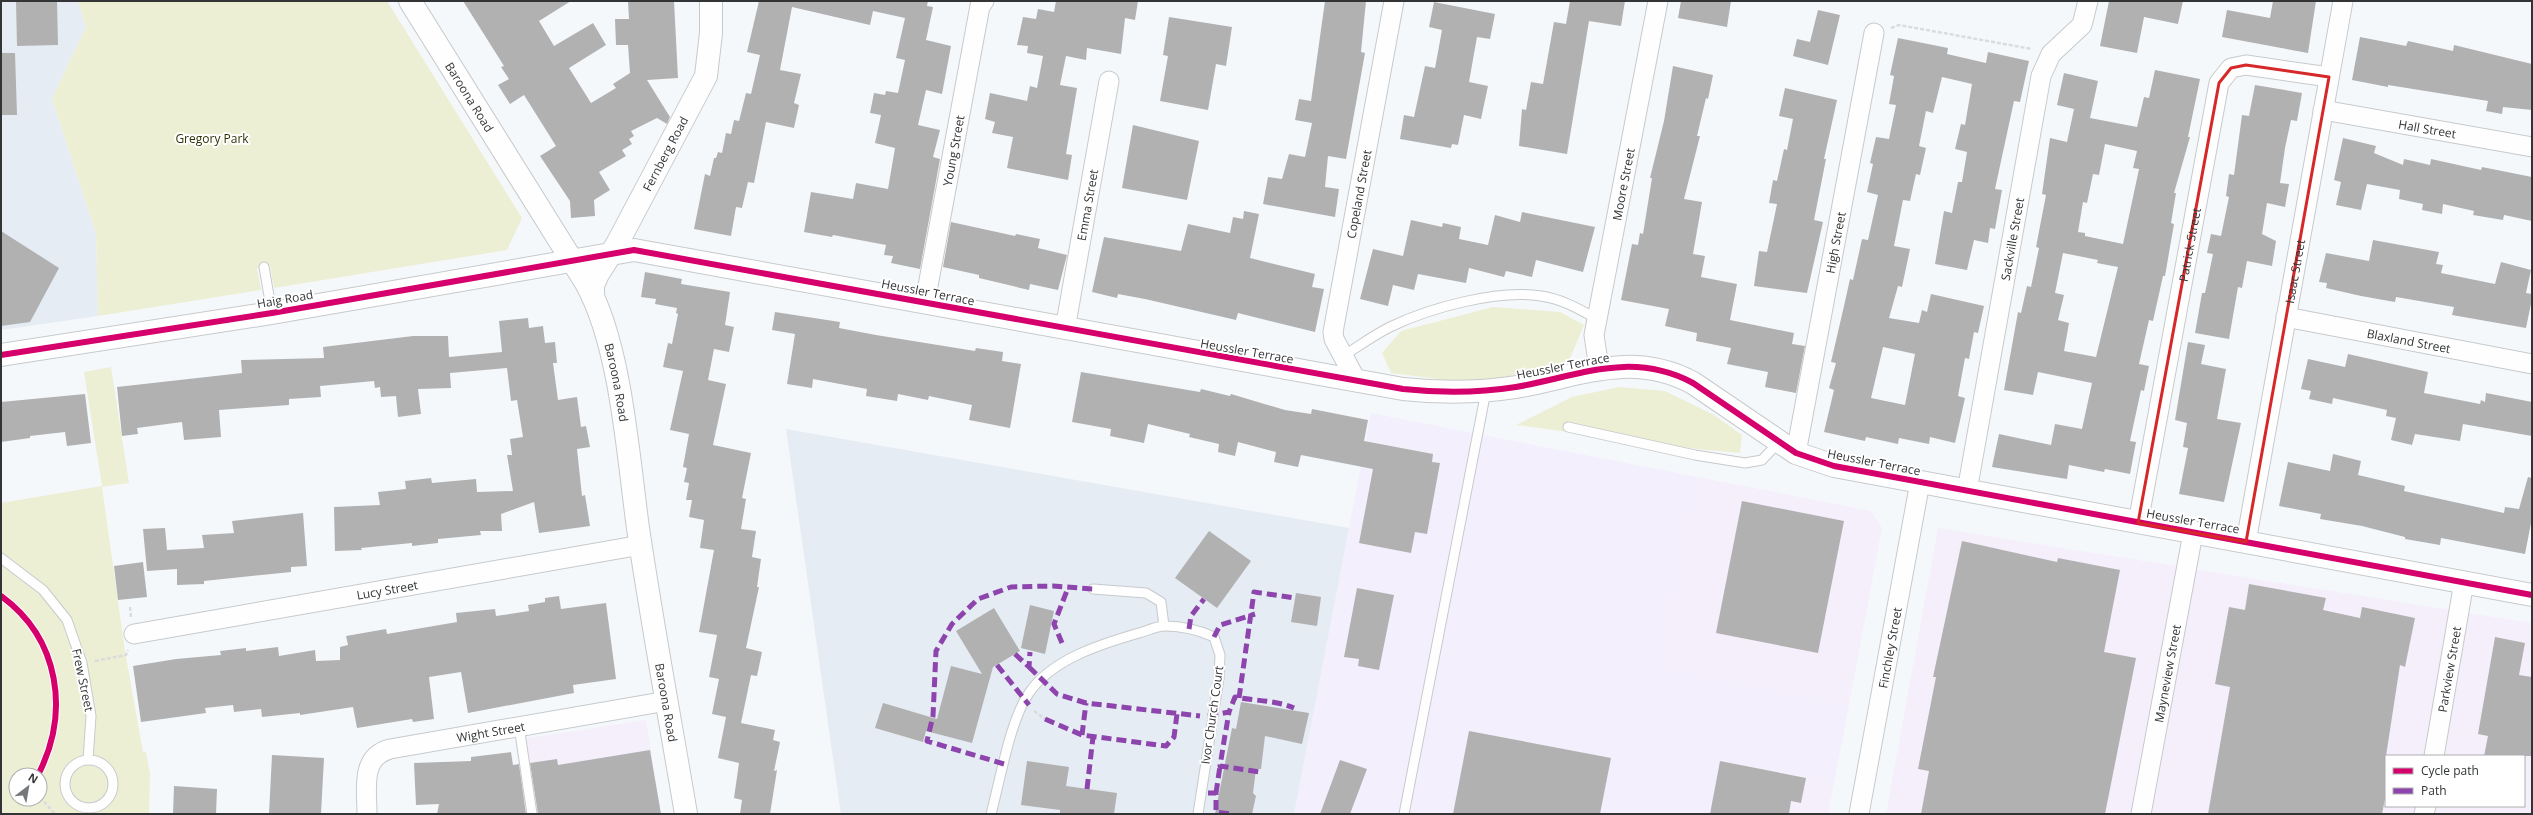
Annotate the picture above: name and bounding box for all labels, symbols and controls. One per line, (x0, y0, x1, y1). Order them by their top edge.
street label: Baroona Road (442, 59, 498, 135)
street label: Fernberg Road (638, 113, 692, 194)
street label: Young Street (938, 114, 968, 187)
street label: Hall Street (2397, 115, 2458, 142)
park label: Gregory Park (175, 130, 249, 147)
street label: Moore Street (1608, 146, 1638, 222)
street label: Copeland Street (1342, 148, 1375, 240)
street label: Emma Street (1072, 168, 1102, 242)
street label: Sackville Street (1996, 196, 2028, 282)
street label: Patrick Street (2174, 206, 2204, 283)
street label: High Street (1821, 210, 1849, 275)
street label: Isaac Street (2280, 238, 2309, 305)
street label: Heussler Terrace (880, 275, 976, 309)
street label: Haig Road (256, 286, 314, 312)
street label: Blaxland Street (2366, 324, 2452, 357)
street label: Heussler Terrace (1199, 334, 1295, 368)
street label: Baroona Road (601, 341, 633, 423)
street label: Heussler Terrace (1515, 349, 1611, 383)
street label: Heussler Terrace (1826, 445, 1922, 479)
street label: Heussler Terrace (2145, 504, 2241, 538)
street label: Lucy Street (355, 576, 419, 603)
street label: Finchley Street (1874, 606, 1905, 690)
street label: Mayneview Street (2150, 623, 2184, 724)
street label: Parkview Street (2433, 625, 2465, 714)
street label: Frew Street (68, 647, 98, 713)
street label: Baroona Road (652, 662, 682, 743)
street label: Ivor Church Court (1197, 665, 1227, 765)
street label: Wight Street (455, 717, 526, 746)
legend (2385, 755, 2525, 807)
text: Cycle path (2421, 762, 2479, 779)
north arrow (8, 767, 48, 807)
text: N (26, 769, 41, 787)
text: Path (2421, 782, 2447, 799)

